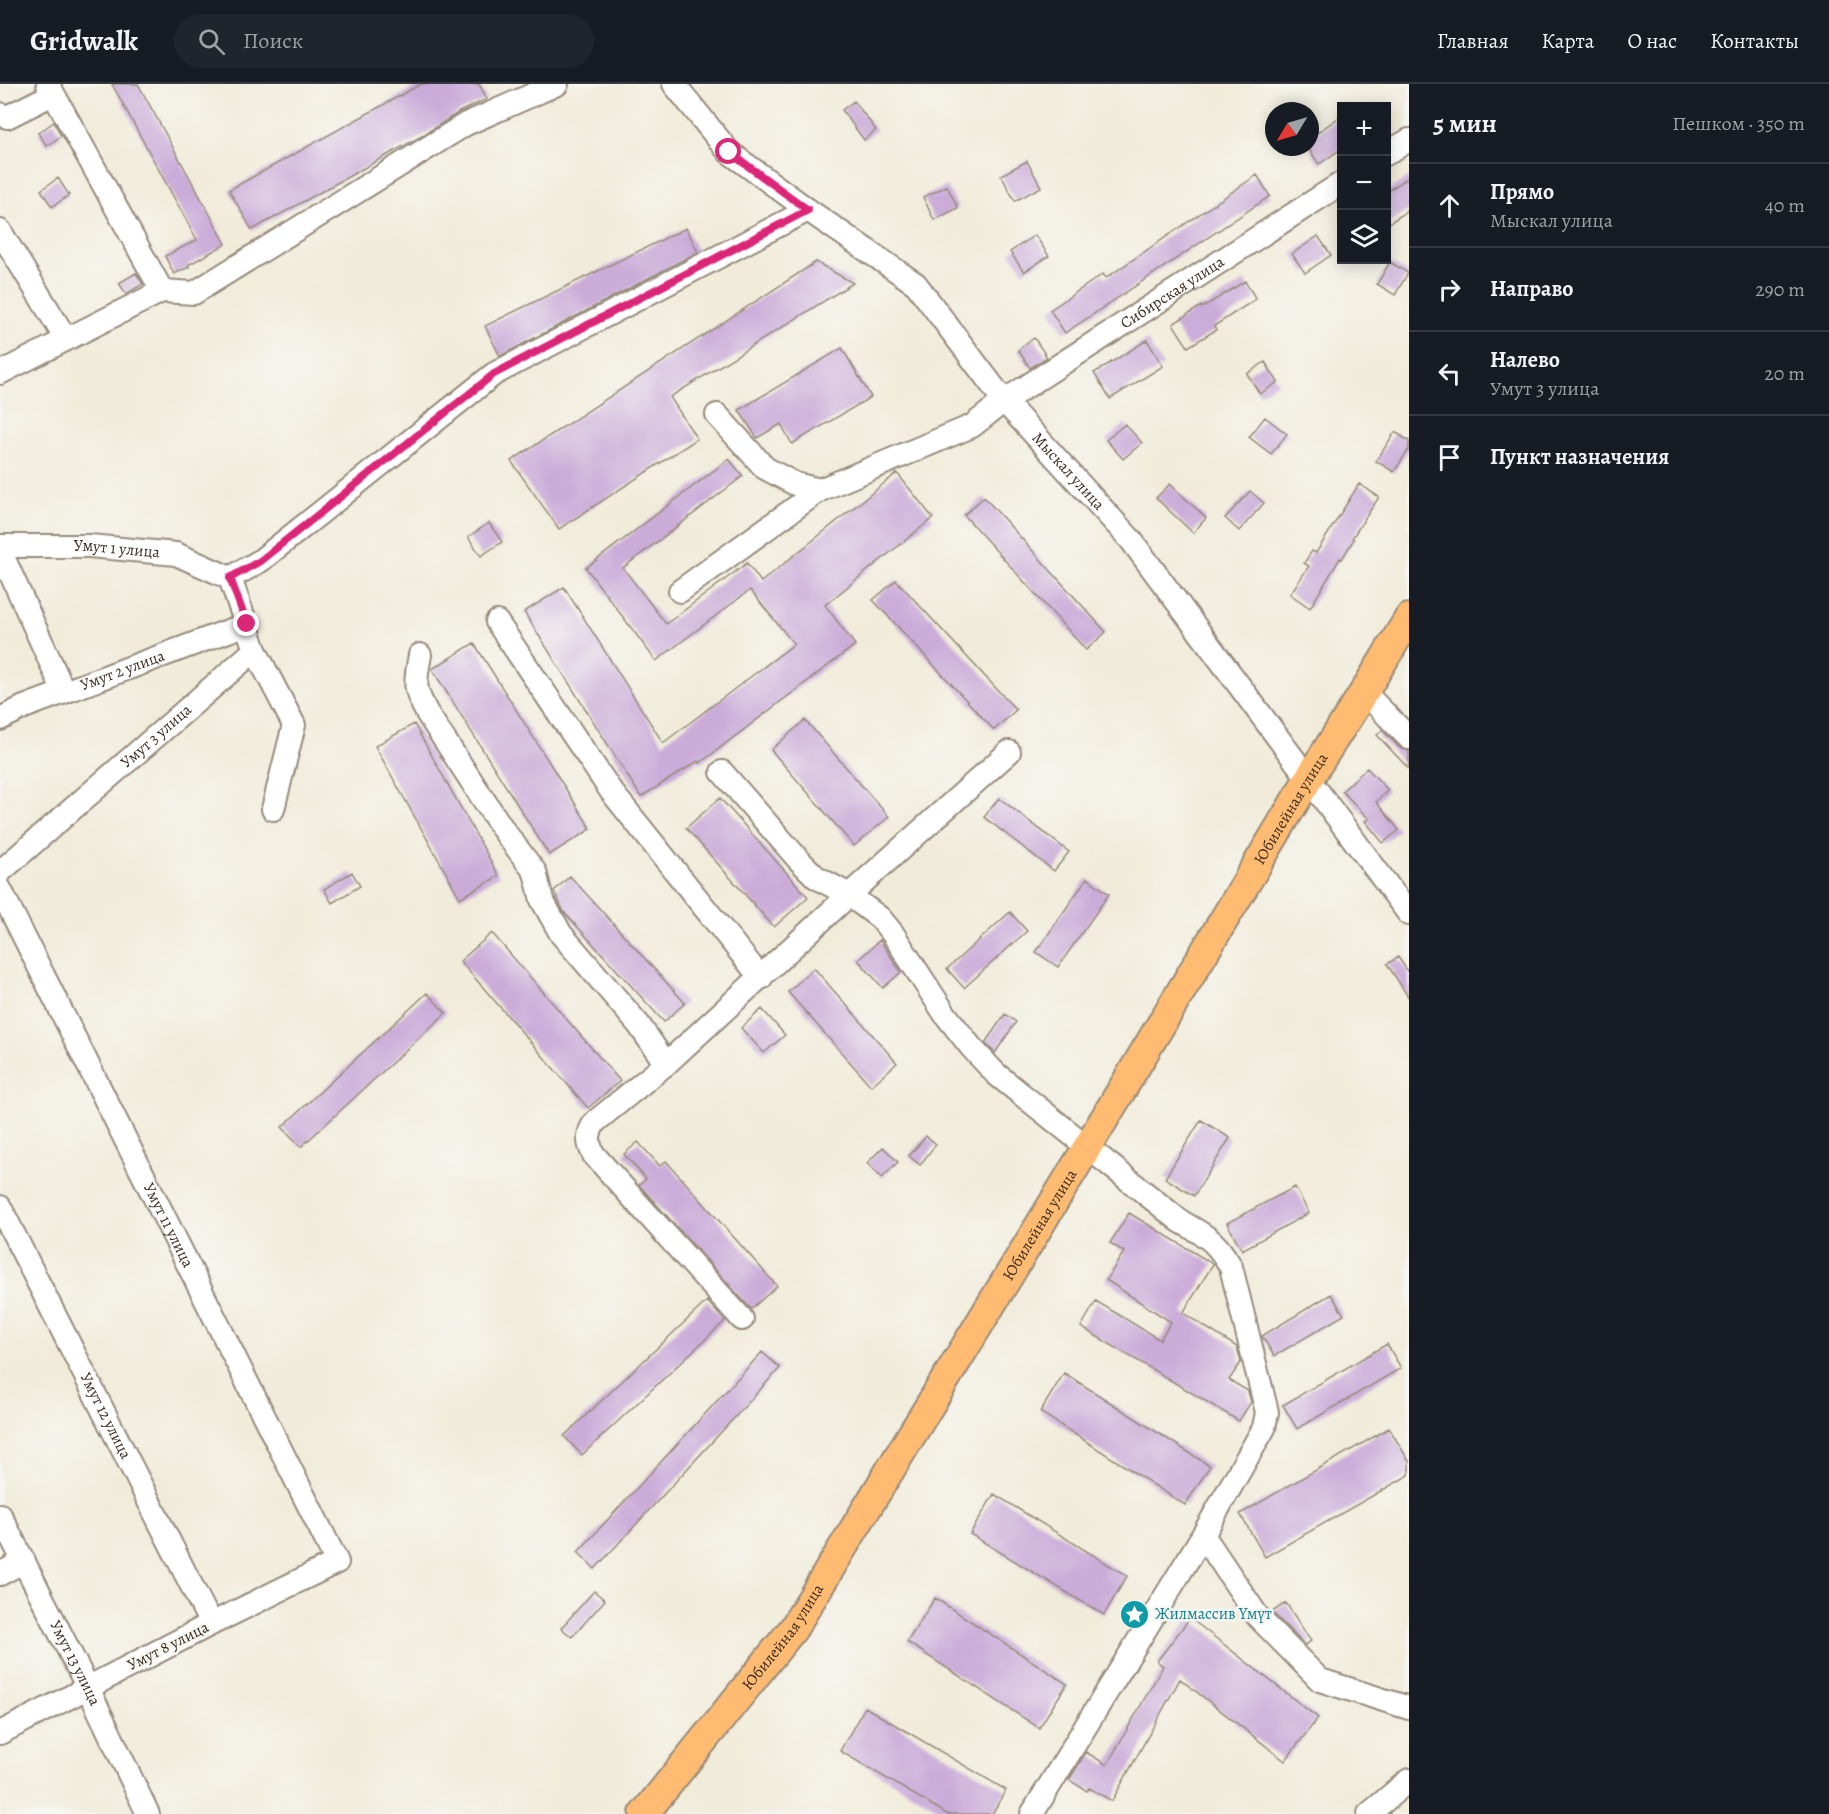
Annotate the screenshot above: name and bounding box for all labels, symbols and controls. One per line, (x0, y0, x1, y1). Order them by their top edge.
search box (174, 14, 594, 68)
text: Gridwalk (30, 22, 138, 60)
icon: search (195, 25, 228, 58)
text: Поиск (243, 26, 303, 56)
text: Главная (1437, 27, 1509, 55)
text: Карта (1542, 27, 1594, 55)
text: О нас (1627, 27, 1677, 55)
text: Контакты (1710, 27, 1799, 55)
north arrow (1265, 102, 1319, 156)
map controls (1337, 102, 1391, 264)
button: + (1337, 102, 1391, 156)
text: 5 мин (1433, 106, 1497, 141)
text: Пешком · 350 m (1672, 110, 1805, 137)
route start (715, 138, 741, 164)
button: − (1337, 156, 1391, 210)
text: Прямо (1490, 177, 1554, 207)
icon: ahead (1433, 189, 1466, 222)
text: 40 m (1765, 192, 1805, 219)
text: Мыскал улица (1490, 207, 1613, 234)
button: layers (1337, 210, 1391, 264)
street label: Сибирская улица (1116, 251, 1229, 334)
icon: right (1433, 273, 1466, 306)
text: Направо (1490, 274, 1573, 304)
text: 290 m (1755, 276, 1805, 303)
text: Налево (1490, 345, 1560, 375)
icon: left (1433, 357, 1466, 390)
text: 20 m (1764, 360, 1805, 387)
text: Умут 3 улица (1490, 375, 1599, 402)
street label: Мыскал улица (1027, 428, 1110, 515)
icon: arrive (1433, 441, 1466, 474)
text: Пункт назначения (1490, 442, 1669, 472)
street label: Умут 1 улица (74, 535, 162, 564)
route end (233, 610, 259, 636)
street label: Умут 2 улица (77, 644, 168, 696)
street label: Умут 3 улица (116, 699, 197, 773)
street label: Юбилейная улица (1248, 748, 1334, 869)
street label: Юбилейная улица (997, 1165, 1083, 1285)
street label: Умут 11 улица (138, 1179, 199, 1272)
street label: Умут 12 улица (75, 1369, 137, 1463)
street label: Юбилейная улица (737, 1579, 829, 1695)
place icon: Жилмассив Үмүт (1118, 1598, 1150, 1630)
place label: Жилмассив Үмүт (1155, 1603, 1272, 1625)
street label: Умут 13 улица (44, 1616, 106, 1710)
street label: Умут 8 улица (124, 1616, 213, 1676)

